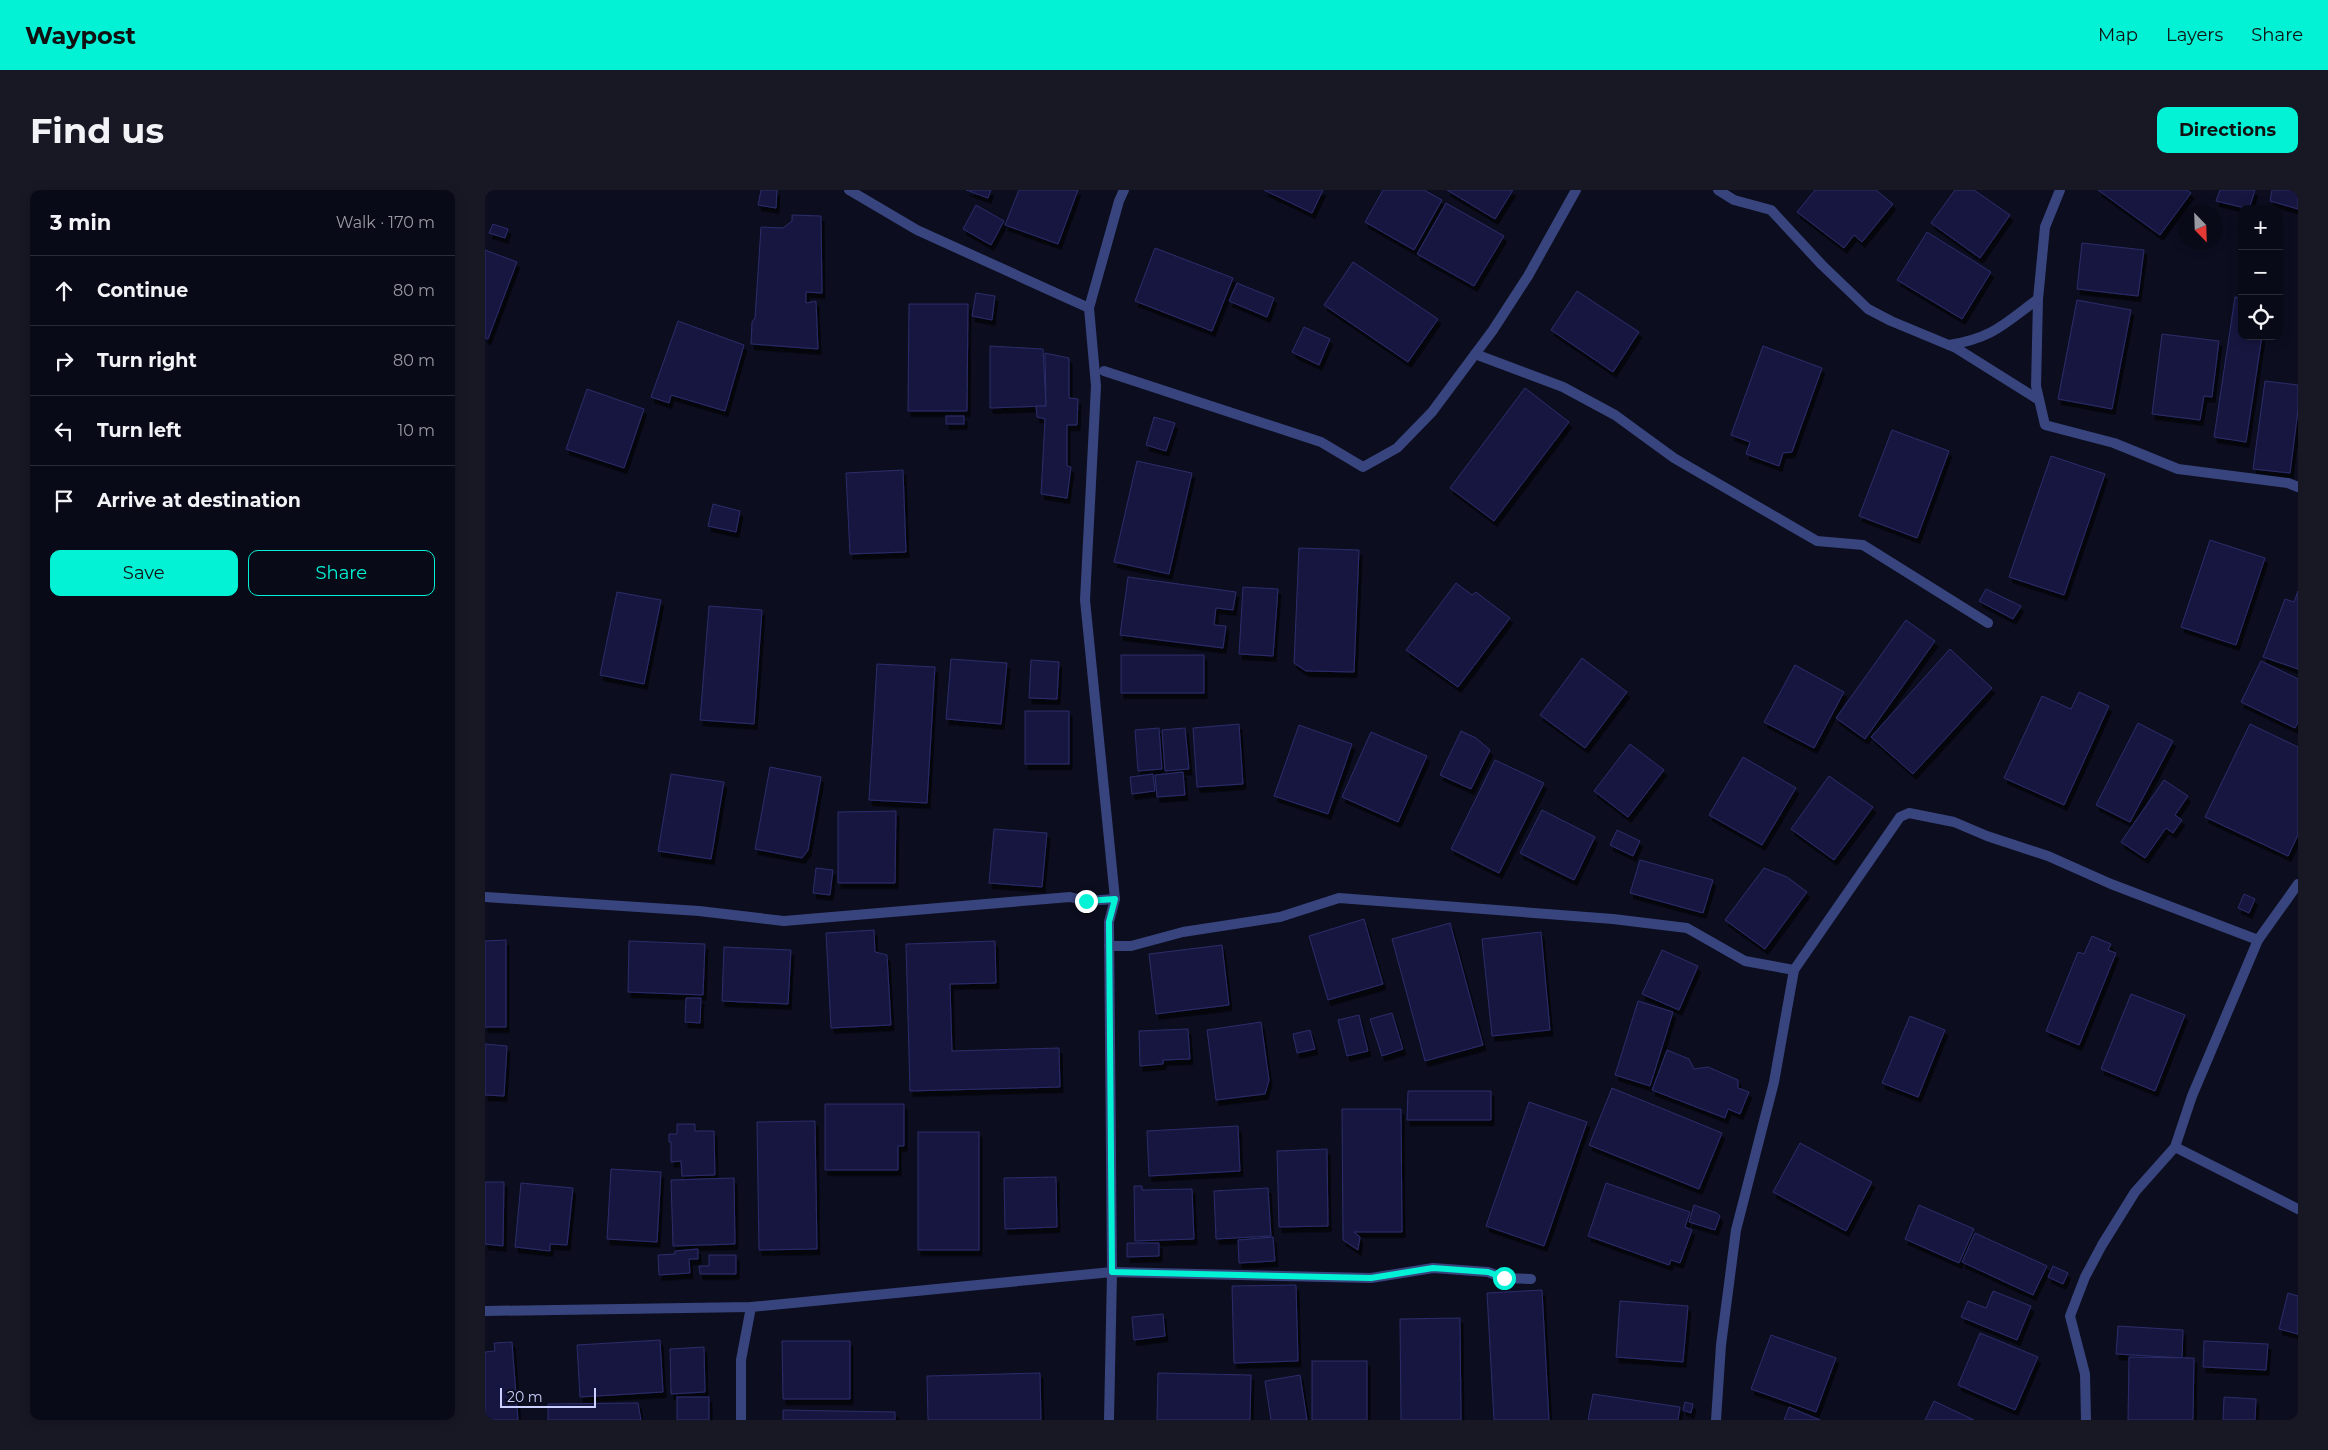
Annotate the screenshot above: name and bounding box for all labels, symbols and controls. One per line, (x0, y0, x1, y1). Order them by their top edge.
text: Waypost (25, 21, 136, 50)
text: Map (2098, 24, 2138, 46)
text: Layers (2166, 24, 2223, 46)
text: Share (2251, 24, 2303, 46)
button: Directions (2157, 107, 2298, 153)
text: Find us (30, 109, 164, 152)
north arrow (2178, 205, 2223, 250)
map controls (2238, 205, 2283, 340)
button: + (2238, 205, 2283, 250)
text: 3 min (50, 210, 111, 235)
text: Walk · 170 m (336, 213, 435, 232)
button: − (2238, 250, 2283, 295)
icon: ahead (50, 277, 78, 305)
text: Continue (97, 279, 188, 302)
text: 80 m (393, 281, 435, 300)
button: locate (2238, 295, 2283, 340)
icon: right (50, 347, 78, 375)
text: Turn right (97, 349, 197, 372)
text: 80 m (393, 351, 435, 370)
icon: left (50, 417, 78, 445)
text: Turn left (97, 419, 182, 442)
text: 10 m (397, 421, 435, 440)
icon: arrive (50, 487, 78, 515)
text: Arrive at destination (97, 489, 301, 512)
button: Save (50, 550, 238, 596)
button: Share (248, 550, 435, 596)
route end (1075, 890, 1098, 913)
route start (1493, 1267, 1516, 1290)
scale bar (500, 1385, 596, 1408)
text: 20 m (507, 1388, 543, 1406)

